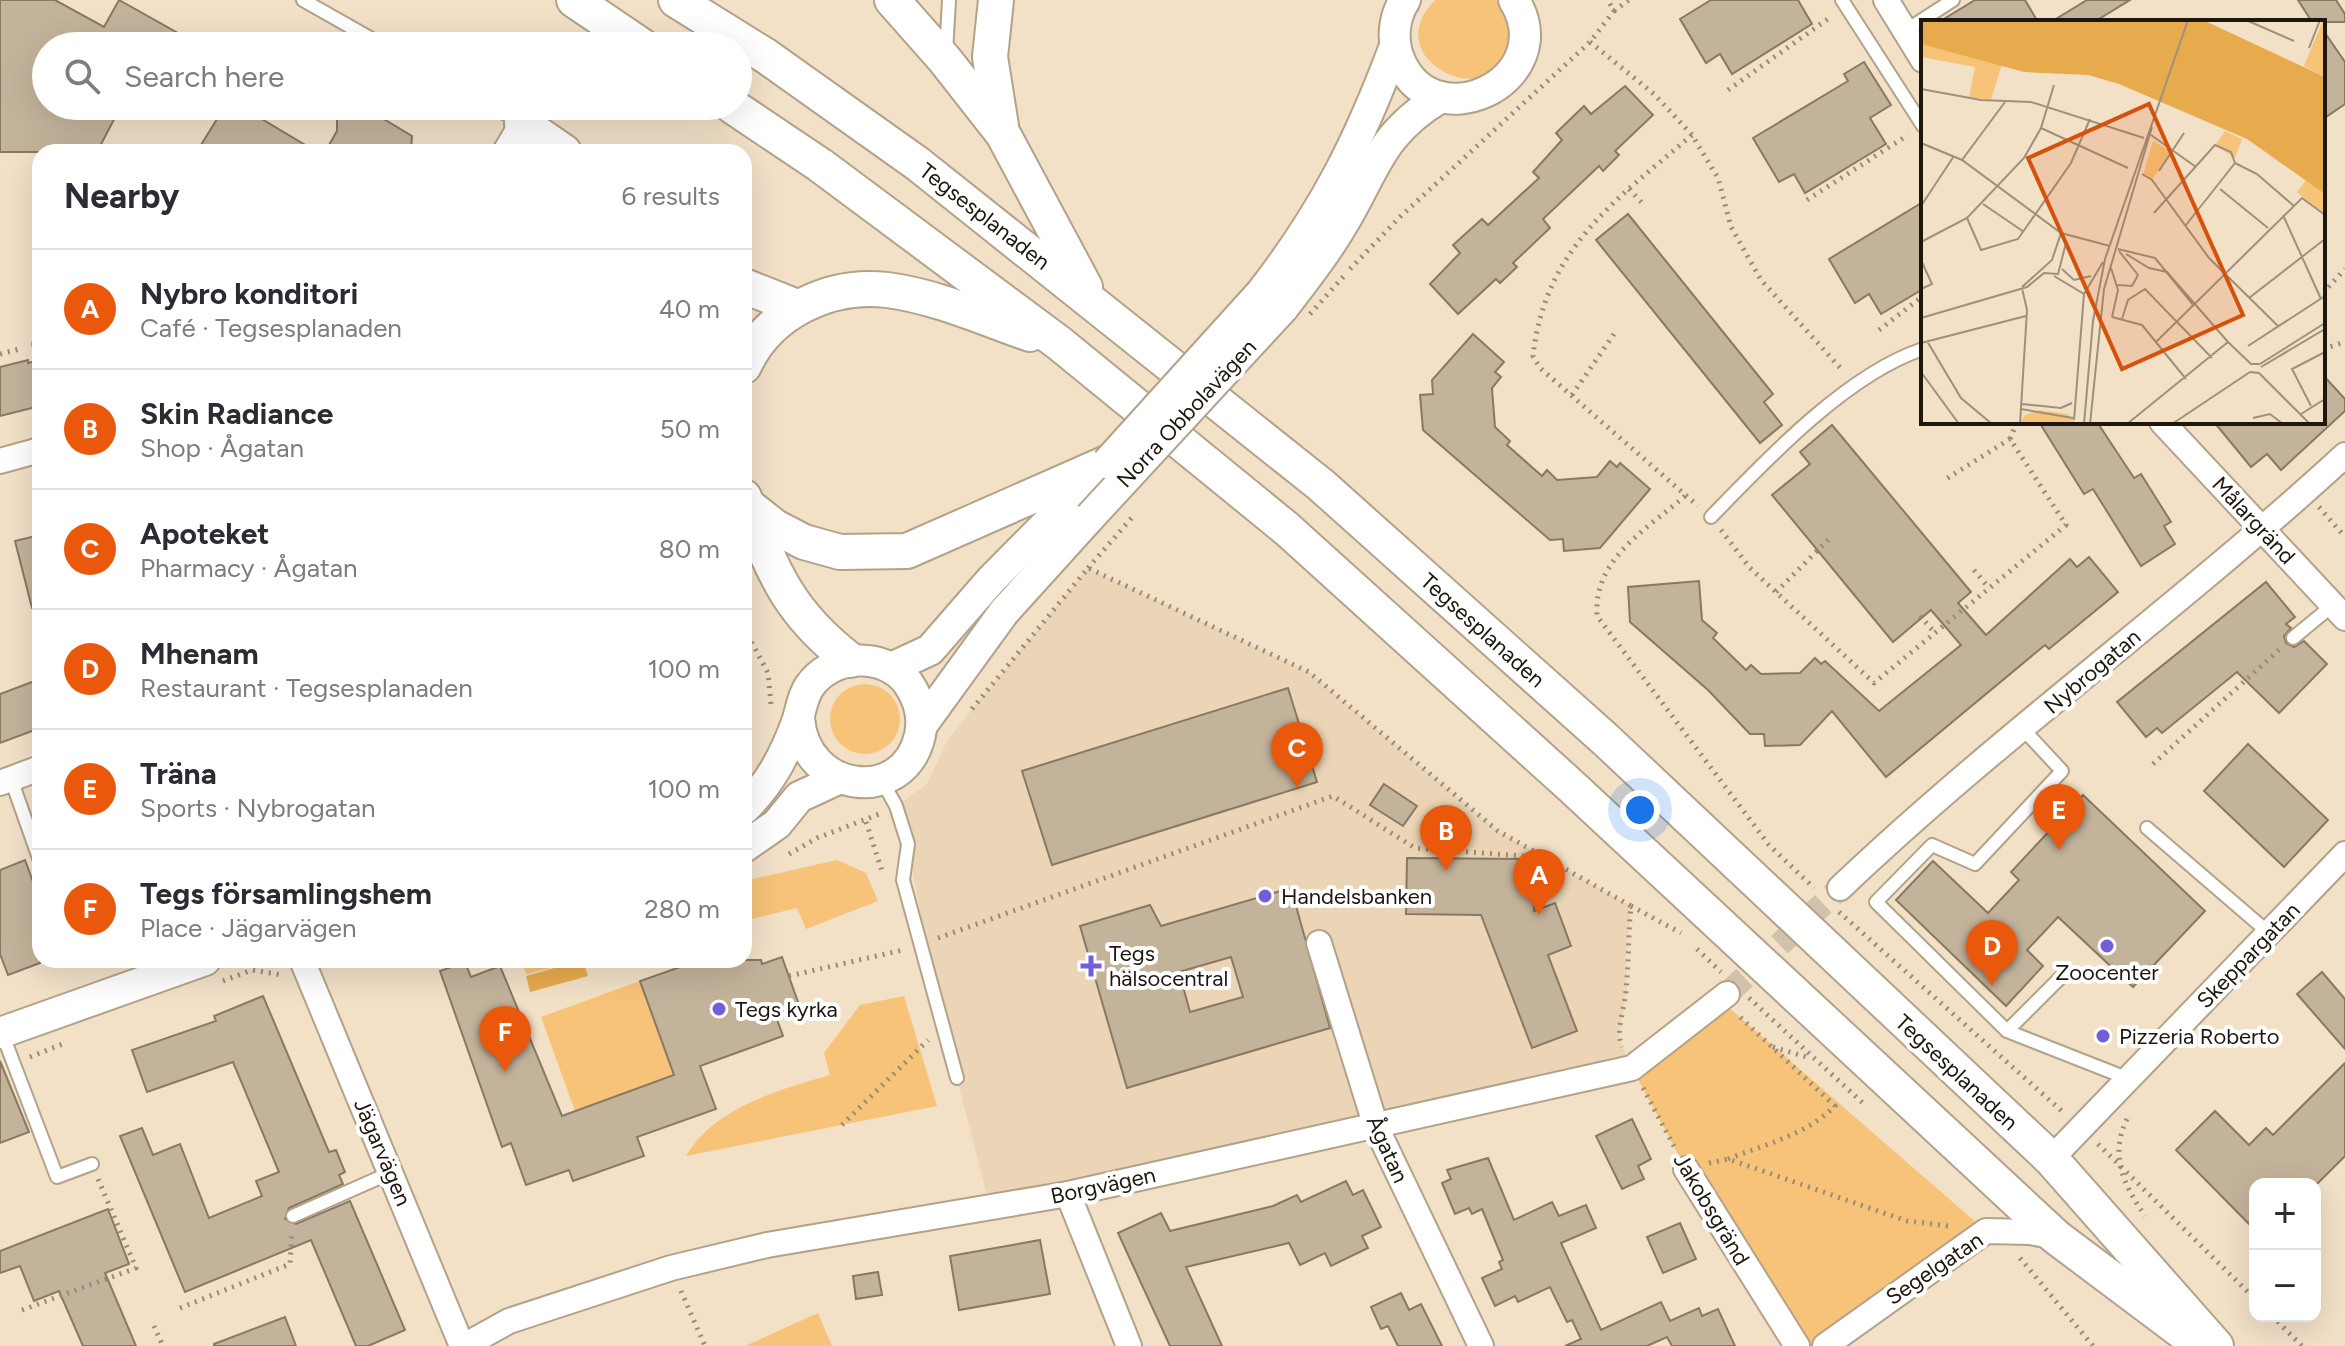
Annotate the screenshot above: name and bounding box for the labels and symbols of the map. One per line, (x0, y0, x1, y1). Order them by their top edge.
inset map (1921, 20, 2325, 424)
street label: Tegsesplanaden (914, 157, 1055, 276)
street label: Norra Obbolavägen (1111, 334, 1262, 493)
street label: Målargränd (2206, 471, 2301, 570)
street label: Tegsesplanaden (1415, 567, 1550, 693)
street label: Nybrogatan (2039, 623, 2146, 720)
pin: C (1271, 722, 1323, 788)
pin: E (2033, 784, 2085, 850)
your location (1620, 790, 1660, 830)
pin: B (1420, 805, 1472, 871)
pin: A (1513, 849, 1565, 915)
place label: Handelsbanken (1281, 883, 1432, 910)
marker: Handelsbanken (1256, 887, 1274, 905)
street label: Skeppargatan (2191, 897, 2305, 1014)
pin: D (1966, 920, 2018, 986)
marker: Zoocenter (2098, 937, 2116, 955)
place label: Tegs hälsocentral (1109, 940, 1228, 992)
marker: Tegs hälsocentral (1080, 955, 1102, 977)
place label: Zoocenter (2055, 959, 2159, 986)
place label: Tegs kyrka (735, 996, 838, 1023)
marker: Tegs kyrka (710, 1000, 728, 1018)
pin: F (479, 1006, 531, 1072)
street label: Tegsesplanaden (1890, 1009, 2024, 1136)
place label: Pizzeria Roberto (2119, 1023, 2280, 1050)
marker: Pizzeria Roberto (2094, 1027, 2112, 1045)
street label: Jägarvägen (348, 1094, 417, 1210)
street label: Ågatan (1361, 1111, 1414, 1187)
street label: Jakobsgränd (1668, 1148, 1755, 1270)
street label: Borgvägen (1048, 1161, 1158, 1210)
street label: Segelgatan (1881, 1226, 1988, 1311)

